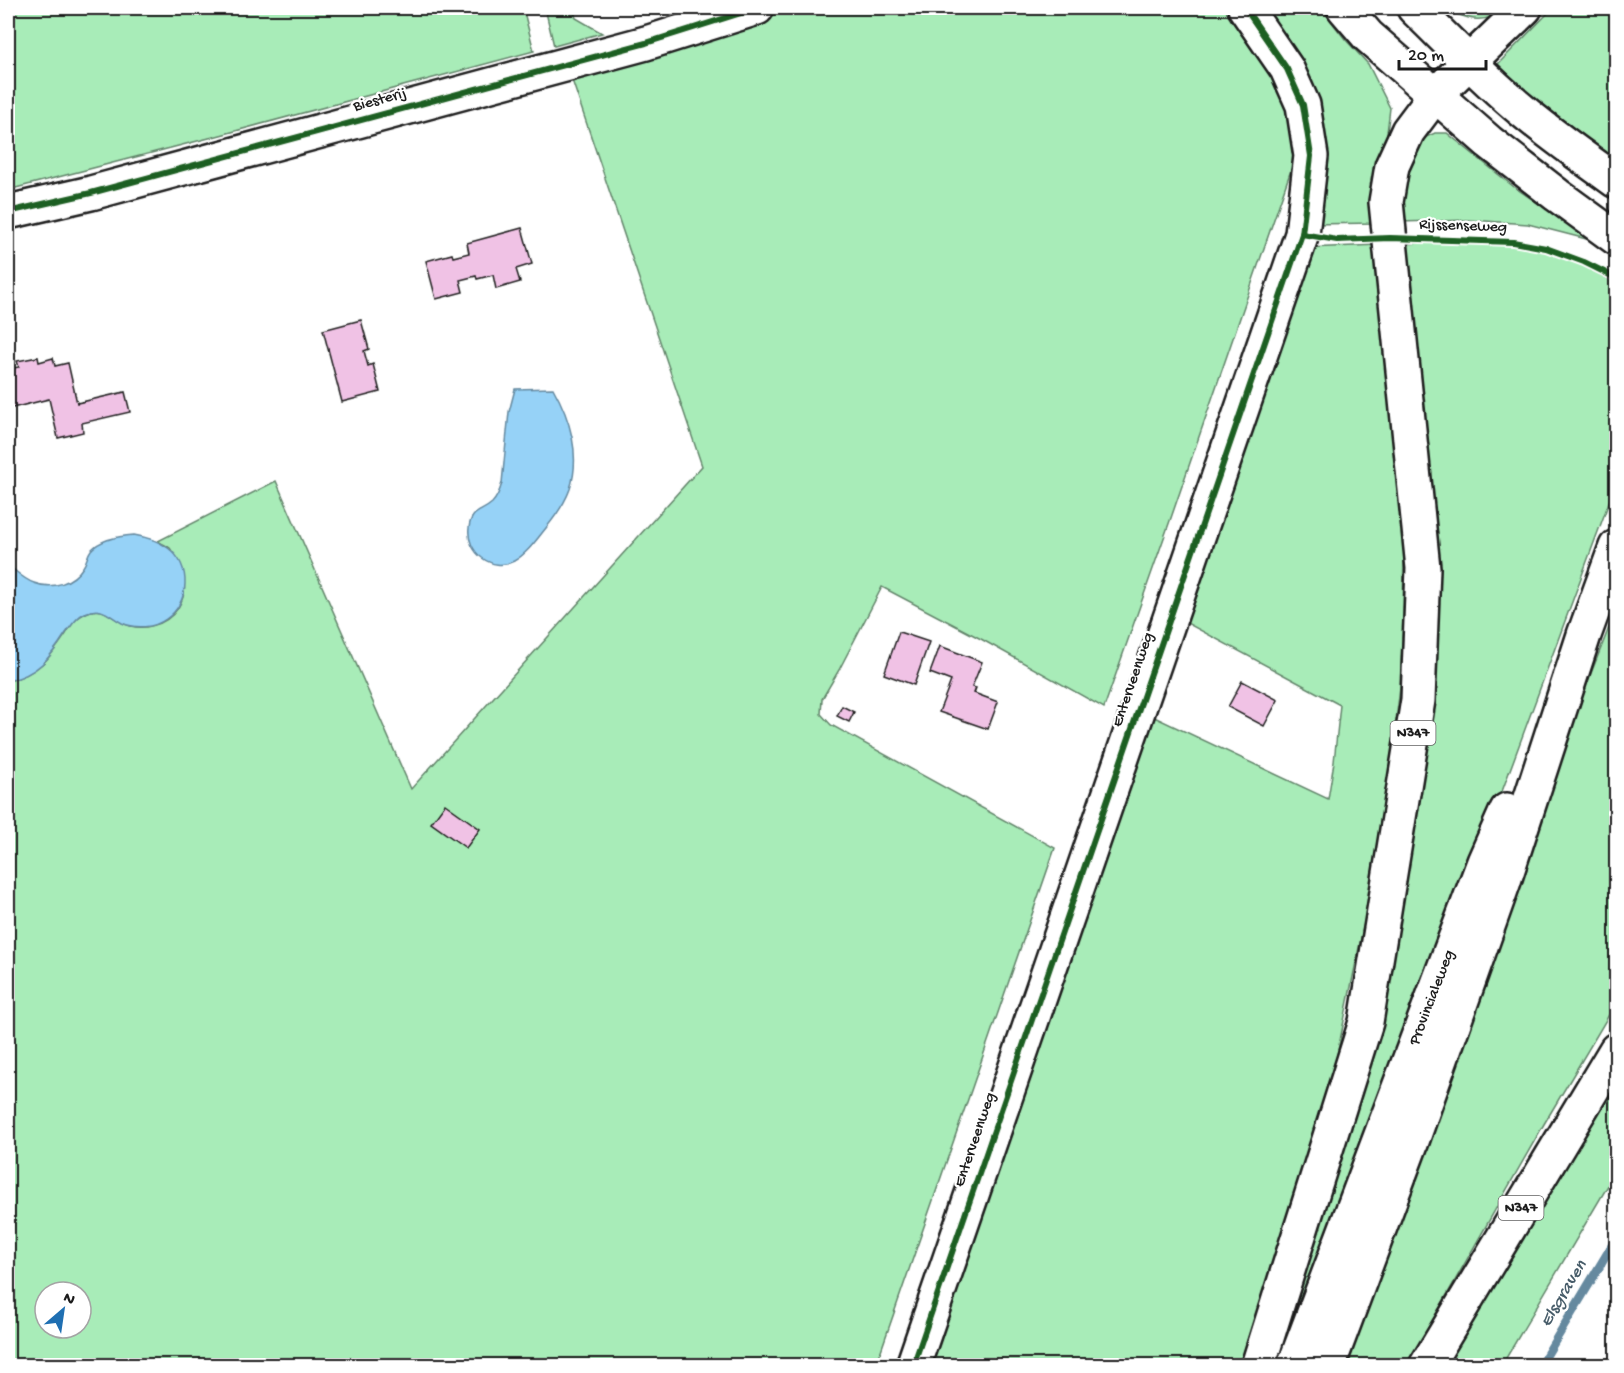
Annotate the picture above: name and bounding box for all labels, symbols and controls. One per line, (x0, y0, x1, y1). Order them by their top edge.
scale bar (1399, 33, 1486, 71)
text: 20 m (1408, 46, 1444, 67)
street label: Biesterij (350, 85, 409, 117)
street label: Rijssenseweg (1419, 216, 1507, 238)
street label: Enterveenweg (1109, 630, 1159, 730)
road number: N347 (1390, 721, 1436, 745)
street label: Provincialeweg (1406, 948, 1460, 1049)
street label: Enterveenweg (951, 1090, 1001, 1190)
road number: N347 (1498, 1196, 1544, 1220)
water label: Elsgraven (1536, 1256, 1592, 1331)
north arrow (33, 1280, 93, 1340)
text: N (59, 1289, 78, 1311)

